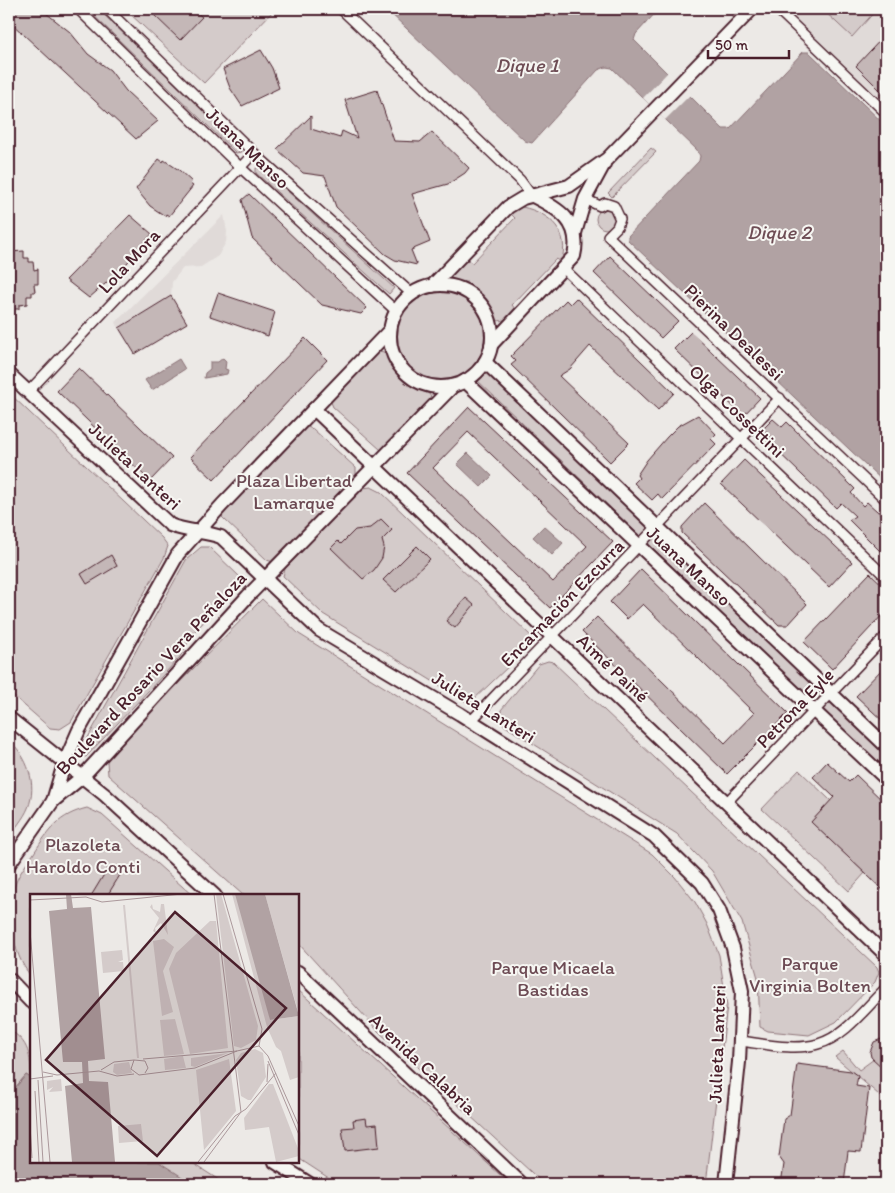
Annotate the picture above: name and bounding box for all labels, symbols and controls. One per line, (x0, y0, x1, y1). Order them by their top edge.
scale bar (708, 28, 789, 60)
text: 50 m (715, 36, 748, 54)
water label: Dique 1 (496, 53, 559, 77)
street label: Juana Manso (201, 102, 295, 194)
water label: Dique 2 (747, 220, 813, 244)
street label: Lola Mora (93, 224, 165, 298)
street label: Pierina Dealessi (680, 279, 788, 385)
street label: Olga Cossettini (684, 360, 790, 462)
street label: Julieta Lanteri (84, 417, 186, 515)
park label: Plaza Libertad Lamarque (236, 469, 353, 514)
street label: Juana Manso (642, 521, 736, 611)
street label: Encarnación Ezcurra (495, 534, 629, 672)
street label: Boulevard Rosario Vera Peñaloza (51, 567, 251, 779)
street label: Aimé Painé (572, 629, 654, 707)
street label: Petrona Eyle (751, 663, 839, 753)
street label: Julieta Lanteri (428, 666, 540, 748)
park label: Plazoleta Haroldo Conti (26, 833, 140, 878)
inset map (30, 894, 299, 1163)
park label: Parque Virginia Bolten (749, 952, 871, 997)
park label: Parque Micaela Bastidas (491, 956, 615, 1001)
street label: Julieta Lanteri (703, 984, 731, 1104)
street label: Avenida Calabria (365, 1008, 481, 1120)

